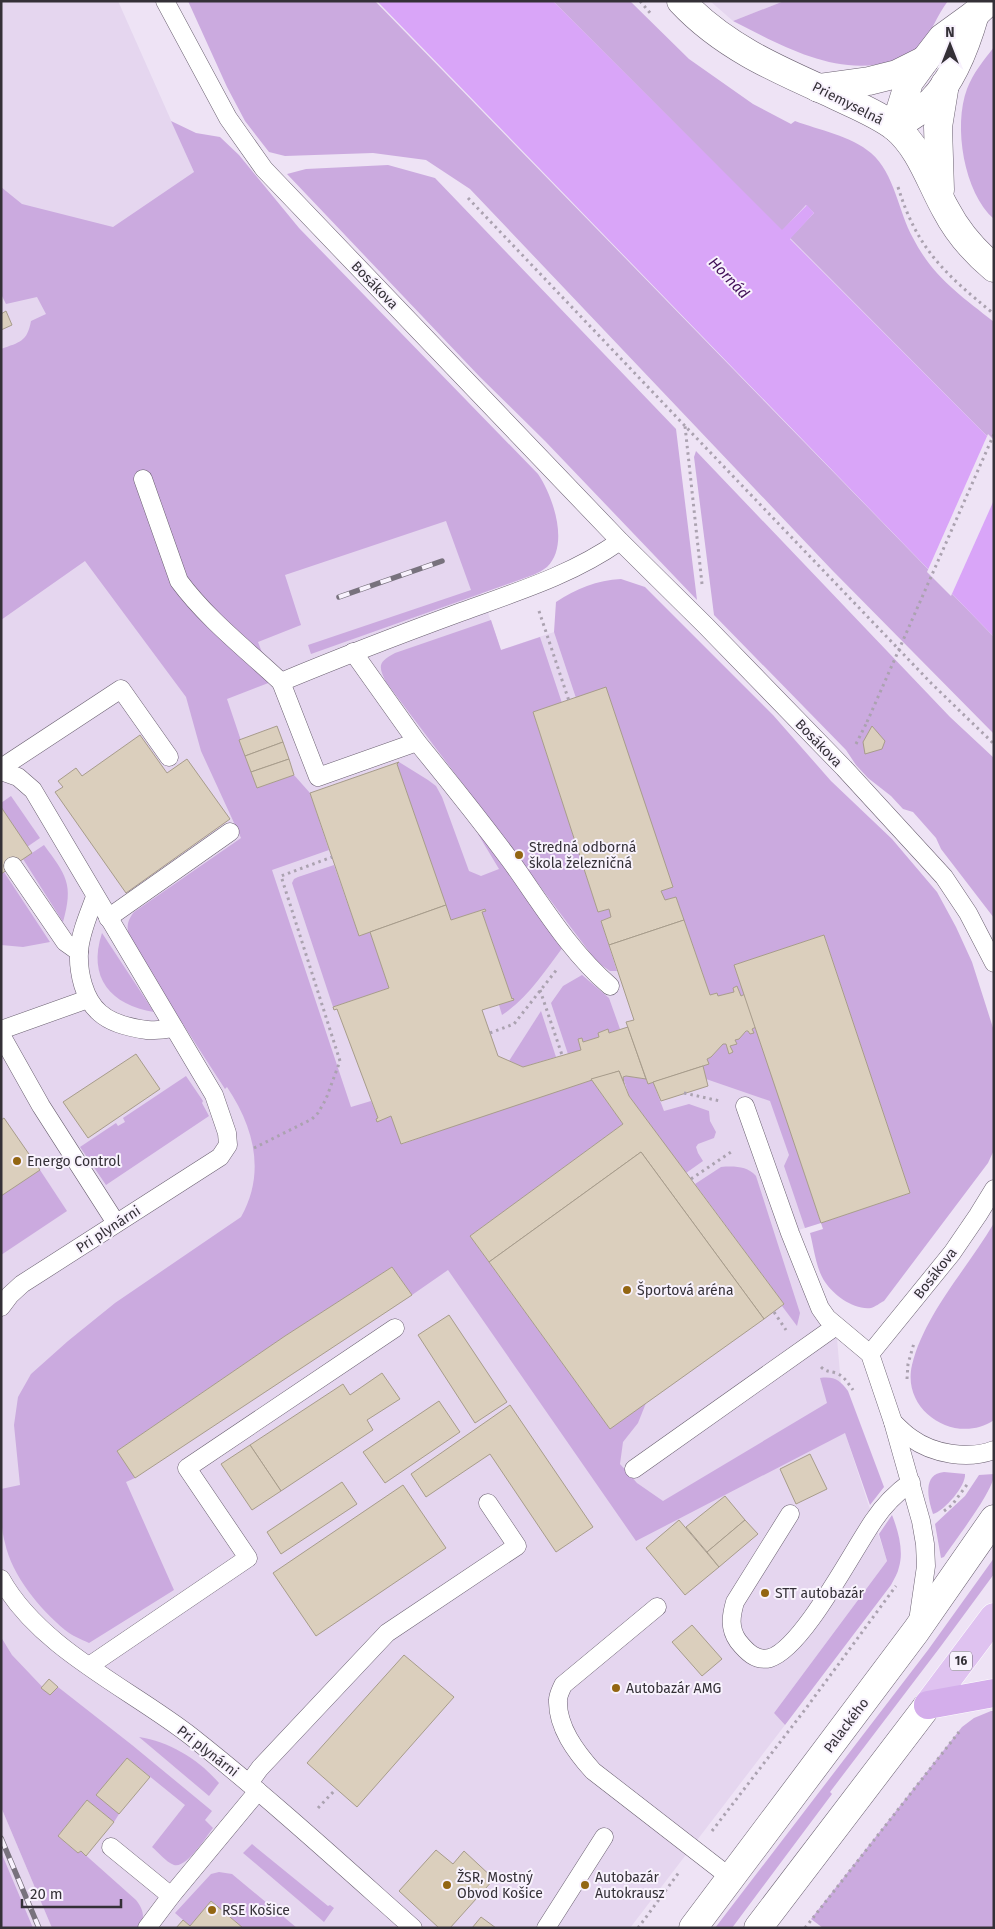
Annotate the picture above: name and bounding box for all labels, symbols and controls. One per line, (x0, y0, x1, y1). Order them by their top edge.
north arrow (925, 20, 975, 70)
text: N (945, 24, 955, 41)
street label: Priemyselná (809, 78, 886, 129)
water label: Hornád (705, 254, 753, 303)
street label: Bosákova (348, 258, 402, 313)
street label: Bosákova (792, 716, 846, 771)
place label: Stredná odborná škola železničná (529, 839, 636, 872)
marker: Stredná odborná škola železničná (513, 849, 525, 861)
place label: Energo Control (27, 1153, 121, 1170)
marker: Energo Control (11, 1155, 23, 1167)
street label: Pri plynárni (73, 1202, 144, 1257)
street label: Bosákova (910, 1244, 961, 1302)
place label: Športová aréna (637, 1281, 734, 1299)
marker: Športová aréna (621, 1284, 633, 1296)
place label: STT autobazár (775, 1585, 865, 1602)
marker: STT autobazár (759, 1587, 771, 1599)
road number: 16 (950, 1652, 972, 1670)
place label: Autobazár AMG (626, 1680, 721, 1697)
marker: Autobazár AMG (610, 1682, 622, 1694)
street label: Palackého (820, 1695, 873, 1756)
street label: Pri plynárni (174, 1722, 242, 1781)
place label: ŽSR, Mostný Obvod Košice (457, 1868, 543, 1902)
place label: Autobazár Autokrausz (595, 1869, 665, 1902)
scale bar (22, 1876, 121, 1908)
marker: ŽSR, Mostný Obvod Košice (441, 1879, 453, 1891)
marker: Autobazár Autokrausz (579, 1879, 591, 1891)
text: 20 m (30, 1885, 63, 1903)
place label: RSE Košice (222, 1902, 290, 1919)
marker: RSE Košice (206, 1904, 218, 1916)

